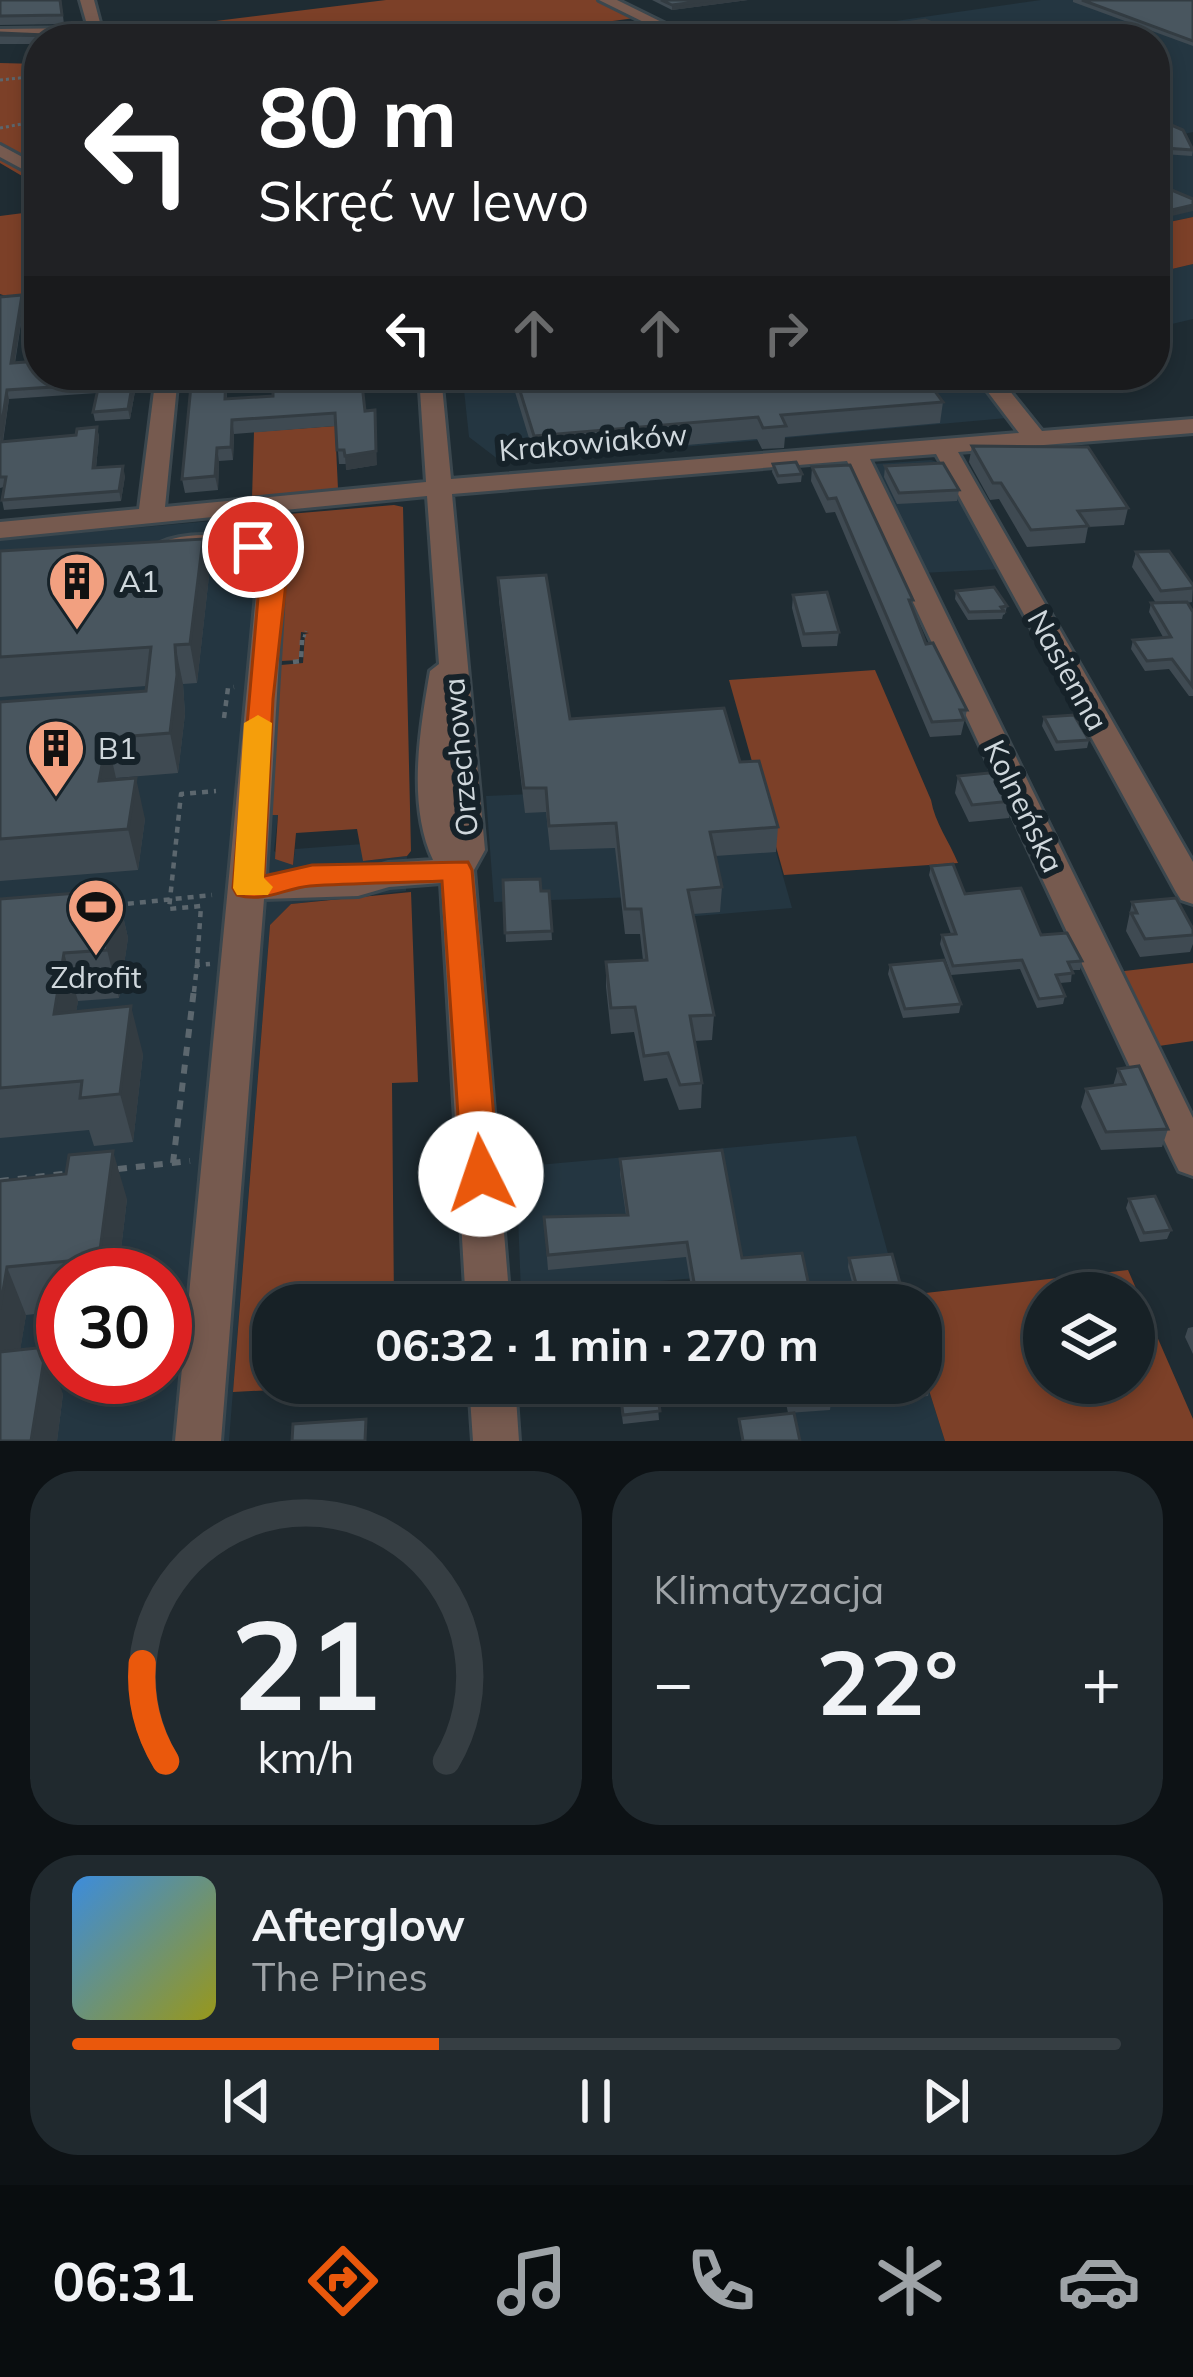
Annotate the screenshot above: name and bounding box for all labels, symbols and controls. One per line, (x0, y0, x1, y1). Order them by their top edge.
text: 80 m (258, 63, 457, 168)
icon: left (60, 72, 216, 228)
text: Skręć w lewo (258, 167, 589, 235)
icon: left (375, 300, 441, 366)
icon: ahead (501, 300, 567, 366)
icon: ahead (627, 300, 693, 366)
icon: right (753, 300, 819, 366)
street label: Krakowiaków (497, 415, 689, 469)
pin (202, 496, 304, 598)
icon: arrive (220, 514, 286, 580)
building icon: A1 (46, 550, 108, 632)
place label: A1 (119, 562, 159, 600)
street label: Nasienna (1019, 603, 1117, 737)
street label: Orzechowa (434, 676, 486, 838)
building icon: B1 (25, 717, 87, 799)
place label: B1 (98, 729, 136, 767)
street label: Kolneńska (976, 734, 1072, 878)
sports icon: Zdrofit (65, 876, 127, 958)
place label: Zdrofit (51, 958, 141, 996)
position arrow (418, 1111, 544, 1237)
speed limit sign: 30 (36, 1248, 192, 1404)
map controls (1023, 1272, 1155, 1404)
button: layers (1023, 1272, 1155, 1404)
text: 06:32 · 1 min · 270 m (375, 1316, 819, 1372)
text: Klimatyzacja (654, 1565, 884, 1614)
text: 21 (231, 1585, 381, 1741)
text: 22° (816, 1625, 958, 1738)
text: − (654, 1640, 693, 1723)
text: + (1081, 1640, 1121, 1723)
text: km/h (257, 1730, 354, 1784)
text: Afterglow (252, 1896, 465, 1952)
text: The Pines (252, 1952, 428, 2001)
icon: previous (214, 2068, 280, 2134)
icon: pause (563, 2068, 629, 2134)
icon: next (913, 2068, 979, 2134)
icon: directions (301, 2239, 385, 2323)
icon: music (490, 2239, 574, 2323)
icon: phone (679, 2239, 763, 2323)
icon: climate (868, 2239, 952, 2323)
icon: car (1057, 2239, 1141, 2323)
text: 06:31 (53, 2247, 196, 2315)

